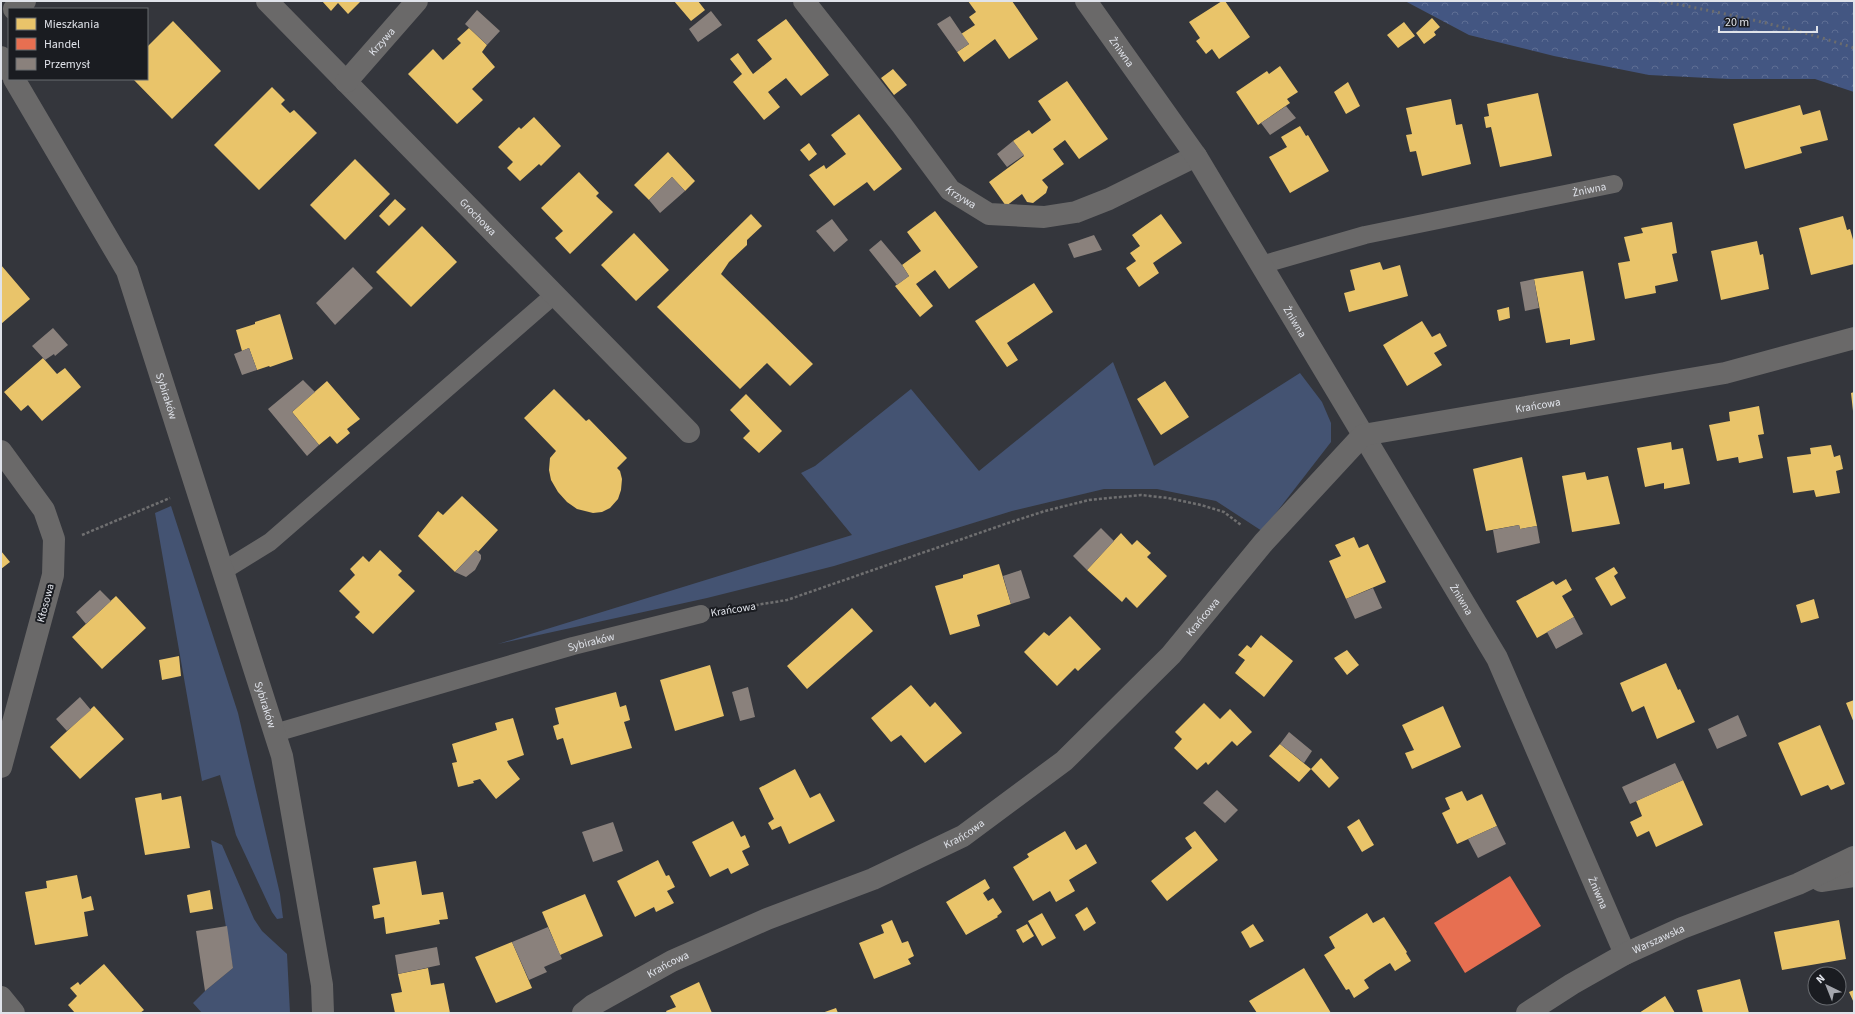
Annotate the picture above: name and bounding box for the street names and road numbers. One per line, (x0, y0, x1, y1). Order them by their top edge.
street label: Krzywa (365, 24, 399, 59)
street label: Żniwna (1105, 34, 1137, 70)
street label: Żniwna (1571, 179, 1607, 200)
street label: Krzywa (941, 183, 979, 212)
street label: Grochowa (456, 195, 500, 239)
street label: Żniwna (1280, 303, 1310, 340)
street label: Sybiraków (152, 371, 181, 421)
street label: Krańcowa (1514, 394, 1562, 417)
street label: Żniwna (1446, 581, 1477, 618)
street label: Kłosowa (33, 582, 58, 624)
street label: Krańcowa (1183, 595, 1223, 640)
street label: Krańcowa (709, 599, 757, 620)
street label: Sybiraków (566, 629, 616, 655)
street label: Sybiraków (251, 680, 280, 730)
street label: Krańcowa (941, 816, 988, 852)
street label: Żniwna (1584, 874, 1612, 911)
street label: Warszawska (1630, 921, 1687, 958)
street label: Krańcowa (644, 947, 691, 982)

